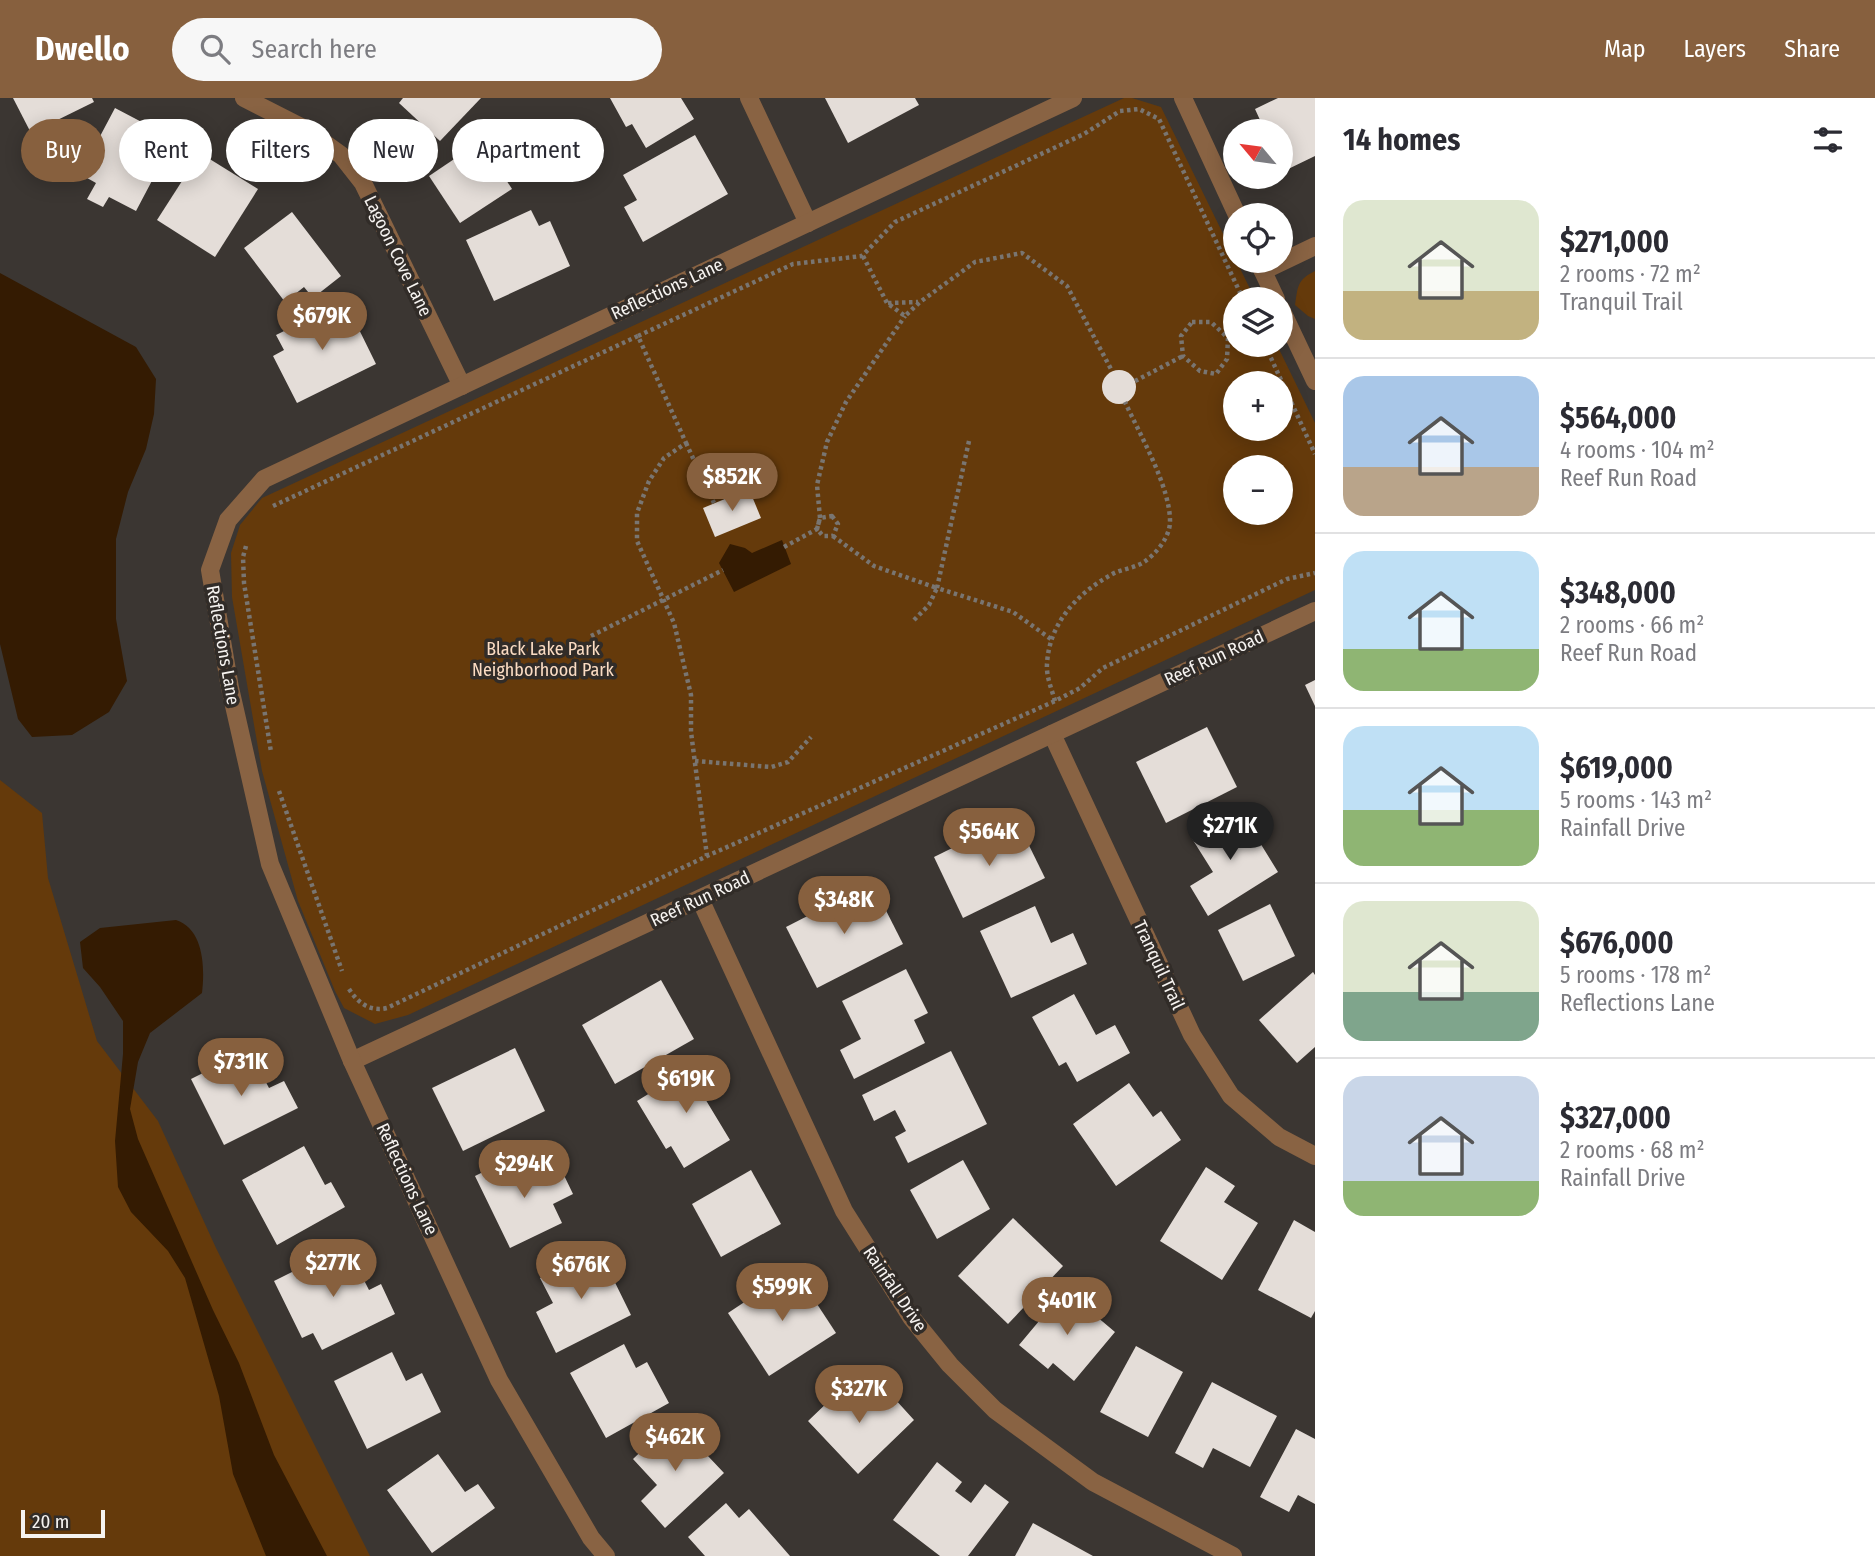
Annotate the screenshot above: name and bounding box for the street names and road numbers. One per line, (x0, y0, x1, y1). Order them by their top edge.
street label: Lagoon Cove Lane (359, 192, 437, 320)
street label: Reflections Lane (607, 253, 727, 325)
street label: Reflections Lane (202, 583, 244, 707)
street label: Reef Run Road (1161, 625, 1267, 691)
street label: Reef Run Road (647, 866, 753, 932)
street label: Tranquil Trail (1129, 917, 1189, 1013)
street label: Reflections Lane (371, 1119, 443, 1239)
street label: Rainfall Drive (858, 1242, 932, 1336)

